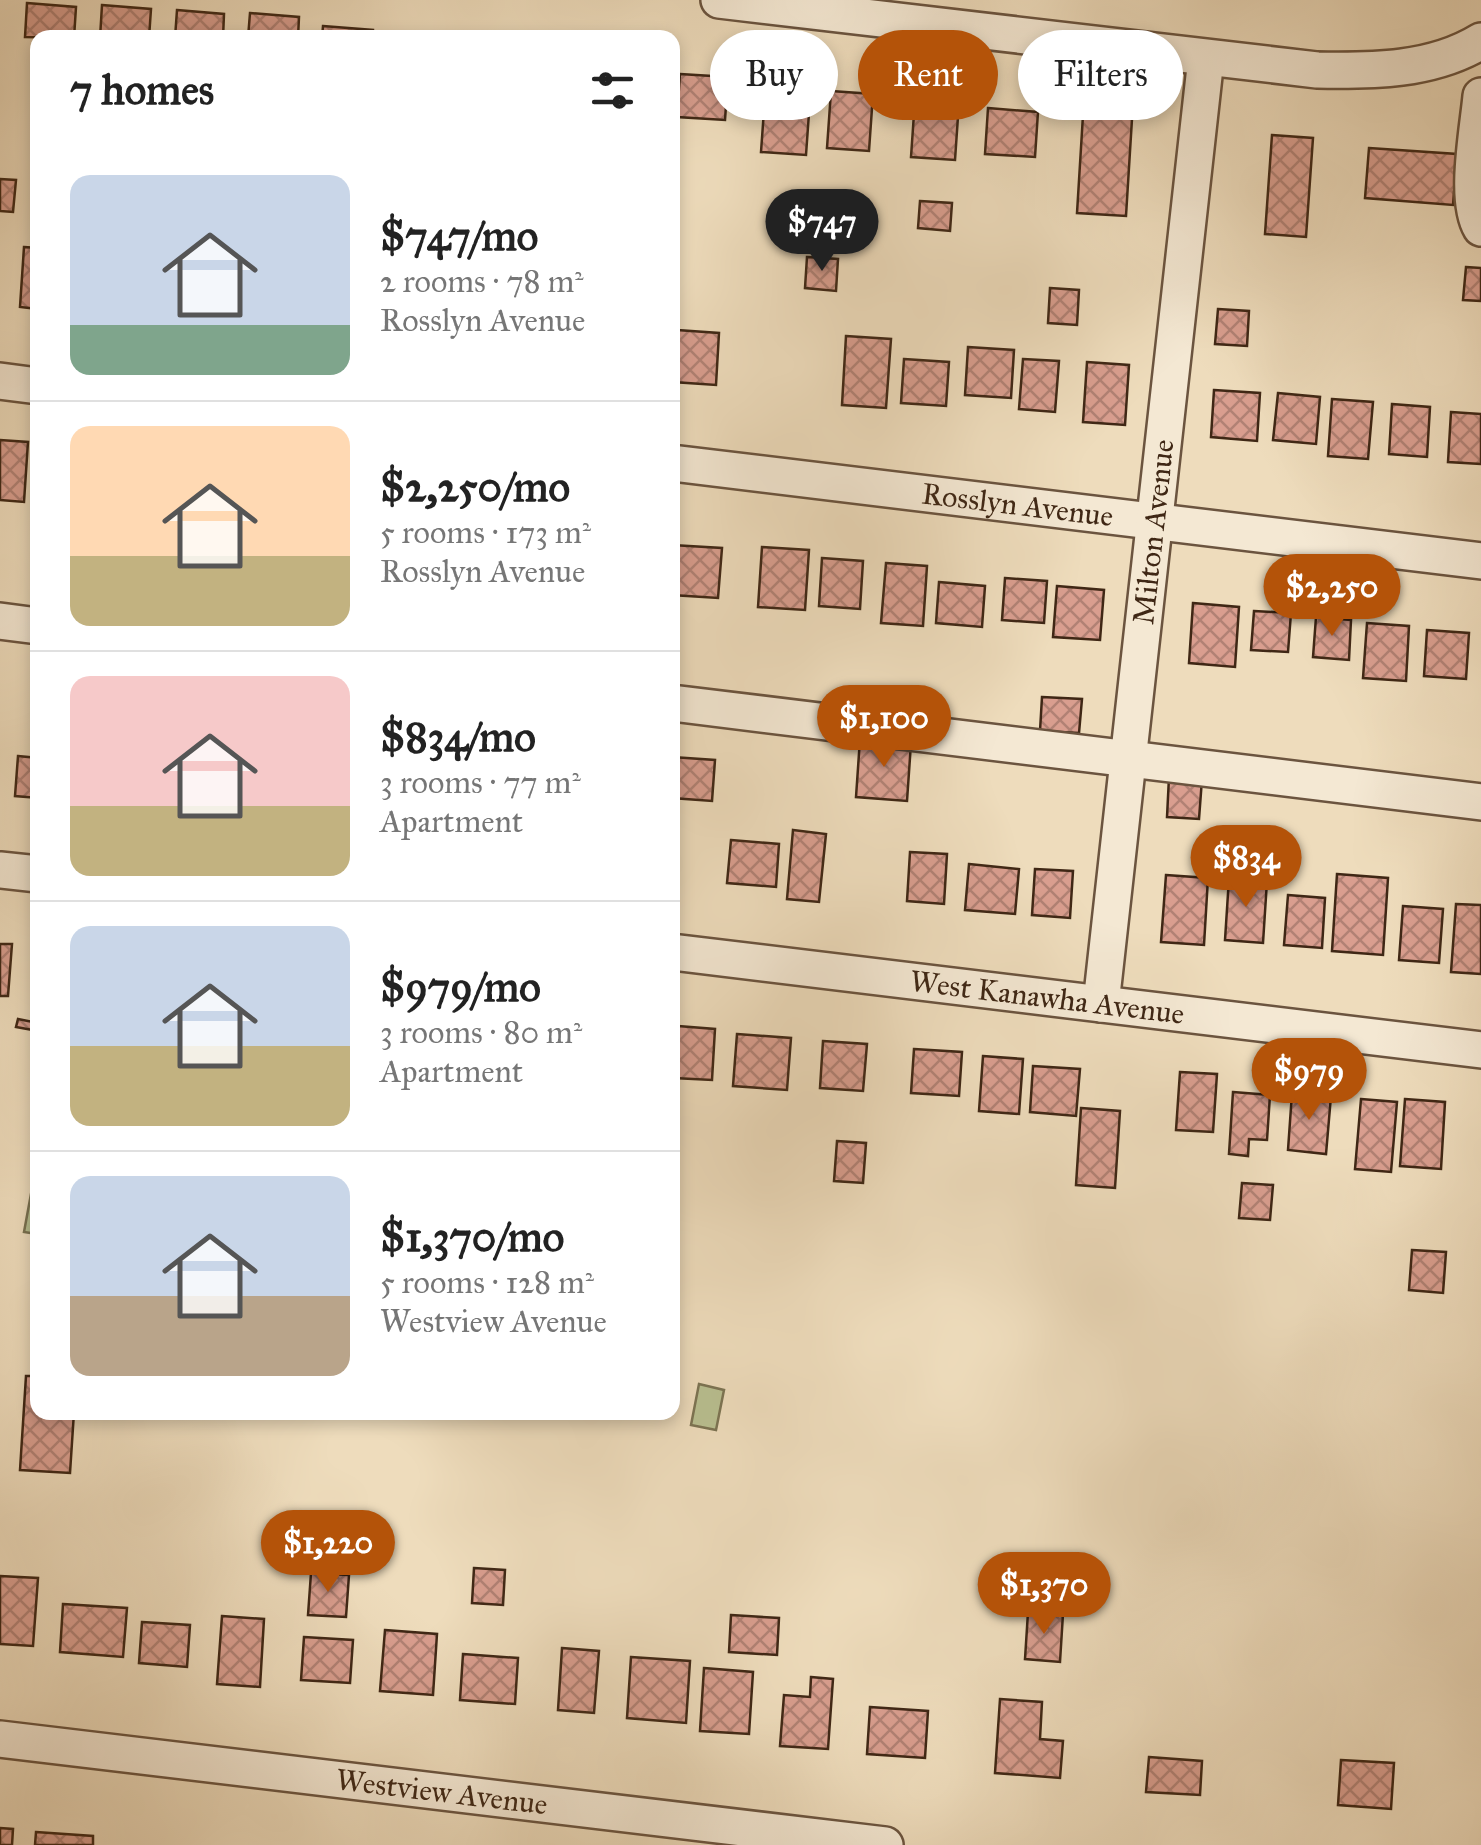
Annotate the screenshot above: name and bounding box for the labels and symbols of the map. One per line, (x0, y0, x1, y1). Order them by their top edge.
pin: $747 (763, 189, 881, 274)
street label: Milton Avenue (1125, 437, 1182, 626)
street label: Rosslyn Avenue (920, 475, 1115, 534)
pin: $2,250 (1251, 554, 1413, 639)
pin: $1,100 (803, 685, 965, 770)
pin: $834 (1187, 825, 1305, 910)
street label: West Kanawha Avenue (908, 963, 1186, 1032)
pin: $979 (1250, 1038, 1368, 1123)
pin: $1,220 (247, 1510, 409, 1595)
pin: $1,370 (963, 1552, 1125, 1637)
street label: Westview Avenue (334, 1761, 550, 1822)

